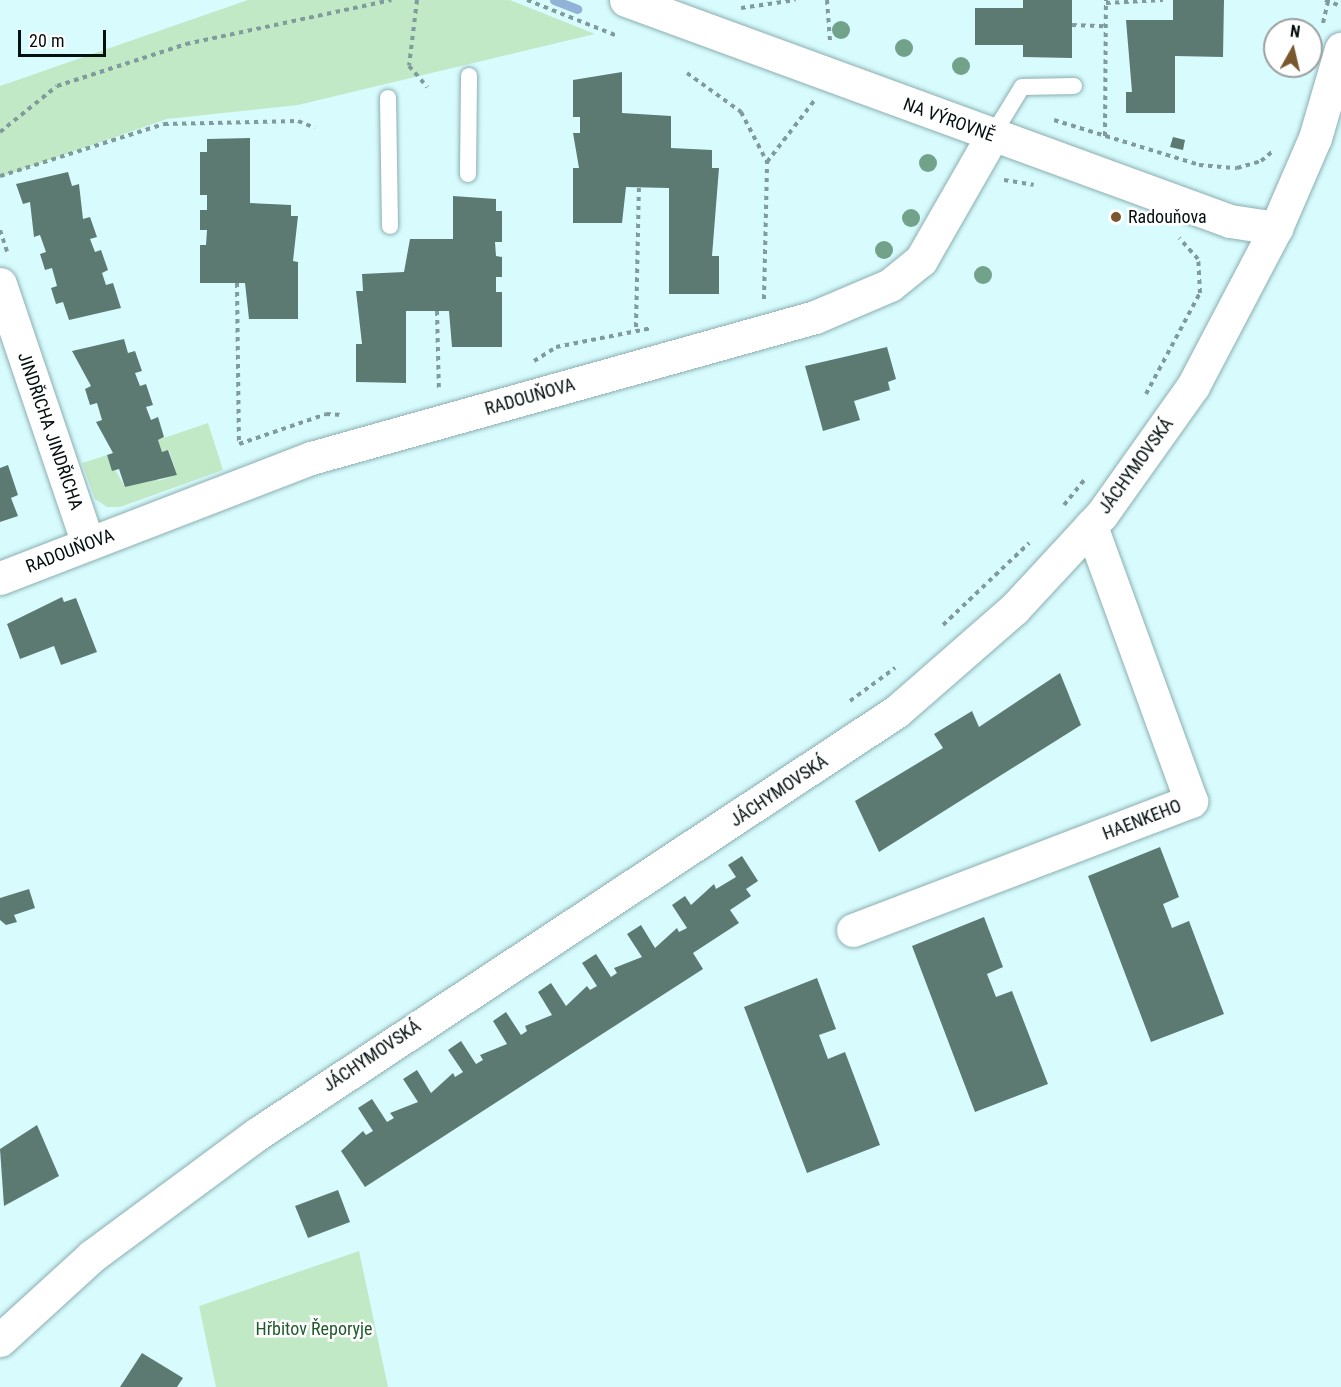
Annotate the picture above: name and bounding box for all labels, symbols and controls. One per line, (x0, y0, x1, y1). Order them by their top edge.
scale bar (21, 18, 110, 56)
north arrow (1263, 18, 1323, 78)
text: N (1289, 22, 1301, 42)
text: 20 m (29, 30, 64, 51)
street label: NA VÝROVNĚ (900, 93, 998, 147)
place label: Radouňova (1128, 206, 1207, 228)
marker: Radouňova (1109, 210, 1123, 224)
street label: JINDŘICHA JINDŘICHA (13, 349, 87, 513)
street label: RADOUŇOVA (482, 374, 578, 420)
street label: JÁCHYMOVSKÁ (1094, 414, 1178, 518)
street label: RADOUŇOVA (23, 524, 117, 578)
street label: JÁCHYMOVSKÁ (726, 750, 832, 832)
street label: HAENKEHO (1100, 795, 1184, 845)
street label: JÁCHYMOVSKÁ (319, 1015, 425, 1097)
park label: Hřbitov Řeporyje (255, 1318, 373, 1340)

